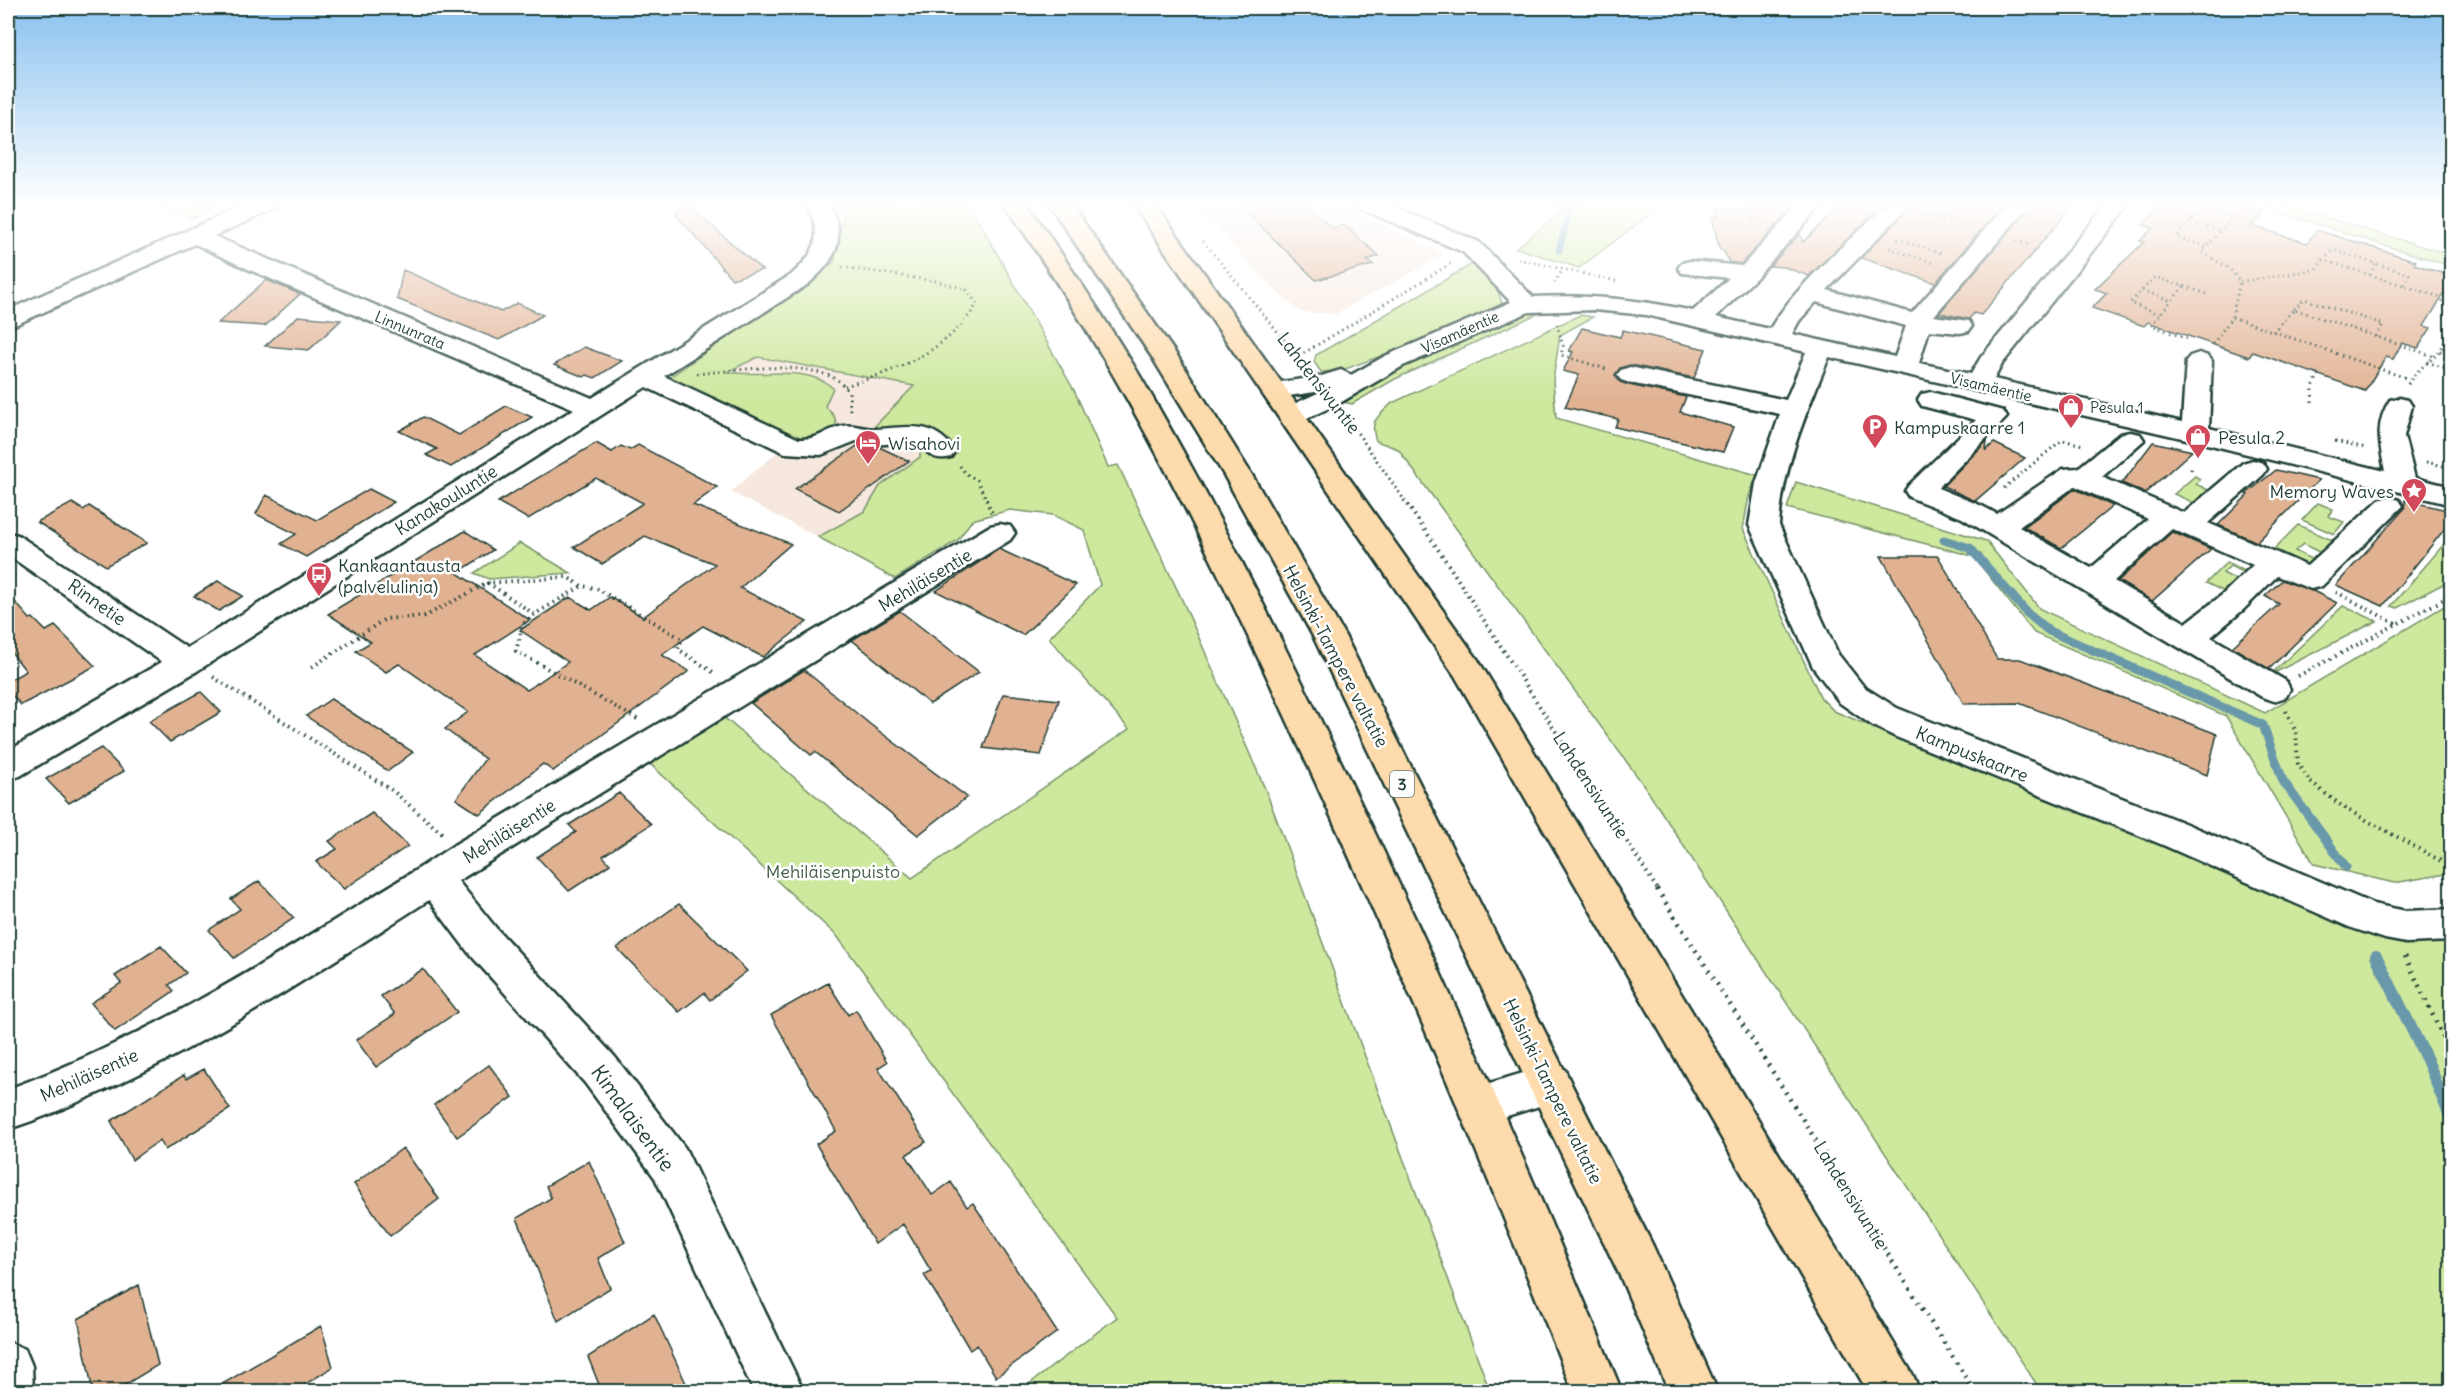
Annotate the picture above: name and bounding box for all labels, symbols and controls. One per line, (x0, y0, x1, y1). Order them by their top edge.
street label: Visamäentie (1418, 306, 1502, 358)
street label: Linnunrata (372, 307, 448, 353)
street label: Lahdensivuntie (1272, 328, 1366, 438)
street label: Visamäentie (1948, 368, 2034, 406)
shop icon: Pesula 1 (2056, 392, 2086, 430)
place label: Pesula 1 (2090, 398, 2144, 417)
parking icon: Kampuskaarre 1 (1860, 412, 1890, 450)
place label: Kampuskaarre 1 (1894, 416, 2025, 439)
shop icon: Pesula 2 (2183, 422, 2213, 460)
place label: Pesula 2 (2218, 426, 2285, 449)
hotel icon: Wisahovi (853, 428, 883, 466)
place label: Wisahovi (888, 432, 960, 455)
street label: Kanakouluntie (391, 459, 501, 541)
place icon: Memory Waves (2399, 476, 2429, 514)
place label: Memory Waves (2269, 480, 2394, 503)
street label: Mehiläisentie (874, 543, 976, 617)
place label: Kankaantausta (palvelulinja) (338, 554, 461, 598)
bus stop icon: Kankaantausta (palvelulinja) (304, 560, 334, 598)
street label: Helsinki-Tampere valtatie (1278, 561, 1394, 751)
street label: Rinnetie (63, 574, 131, 630)
street label: Kampuskaarre (1912, 721, 2032, 787)
street label: Lahdensivuntie (1548, 727, 1634, 843)
road number: 3 (1390, 771, 1414, 797)
street label: Mehiläisentie (458, 793, 560, 869)
park label: Mehiläisenpuisto (766, 860, 900, 883)
street label: Helsinki-Tampere valtatie (1498, 995, 1608, 1187)
street label: Mehiläisentie (36, 1043, 142, 1107)
street label: Kimalaisentie (585, 1059, 681, 1177)
street label: Lahdensivuntie (1809, 1137, 1893, 1253)

